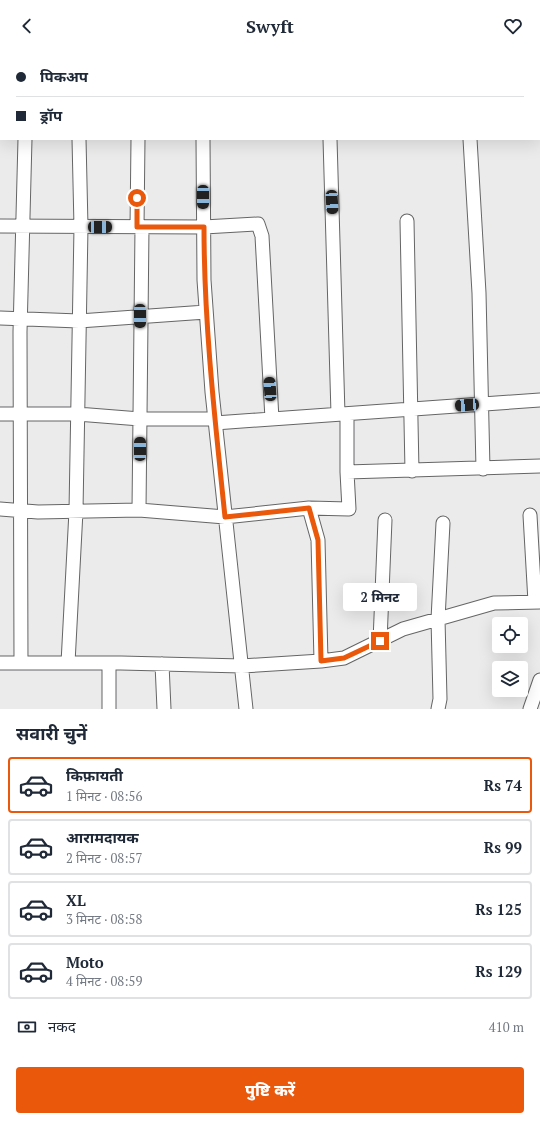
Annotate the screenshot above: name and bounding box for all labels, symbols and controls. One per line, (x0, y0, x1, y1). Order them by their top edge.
text: Swyft (246, 14, 294, 38)
icon: back (16, 15, 38, 37)
icon: heart (502, 15, 524, 37)
text: पिकअप (40, 66, 88, 86)
text: ड्रॉप (40, 105, 62, 125)
car (197, 185, 209, 209)
route start (128, 189, 146, 207)
car (325, 190, 339, 214)
car (88, 221, 112, 233)
car (134, 304, 146, 328)
car (263, 377, 277, 401)
car (455, 398, 479, 412)
car (134, 437, 146, 461)
callout: 2 मिनट (343, 583, 417, 611)
text: 2 मिनट (361, 588, 399, 606)
map controls (492, 617, 528, 697)
button: locate (492, 617, 528, 653)
route end (371, 632, 389, 650)
button: layers (492, 661, 528, 697)
text: सवारी चुनें (16, 721, 87, 745)
text: किफ़ायती (66, 765, 123, 785)
icon: car (18, 767, 54, 803)
text: Rs 74 (484, 775, 522, 795)
text: 1 मिनट · 08:56 (66, 787, 142, 805)
text: आरामदायक (66, 827, 139, 847)
icon: car (18, 829, 54, 865)
text: Rs 99 (484, 837, 522, 857)
text: 2 मिनट · 08:57 (66, 849, 142, 867)
text: XL (66, 890, 86, 910)
icon: car (18, 891, 54, 927)
text: Rs 125 (475, 899, 522, 919)
text: 3 मिनट · 08:58 (66, 910, 142, 928)
text: Moto (66, 952, 104, 972)
icon: car (18, 953, 54, 989)
text: Rs 129 (475, 961, 522, 981)
text: 4 मिनट · 08:59 (66, 972, 142, 990)
icon: cash (16, 1016, 38, 1038)
text: नकद (48, 1016, 76, 1036)
text: 410 m (489, 1018, 524, 1036)
button: पुष्टि करें (16, 1067, 524, 1113)

